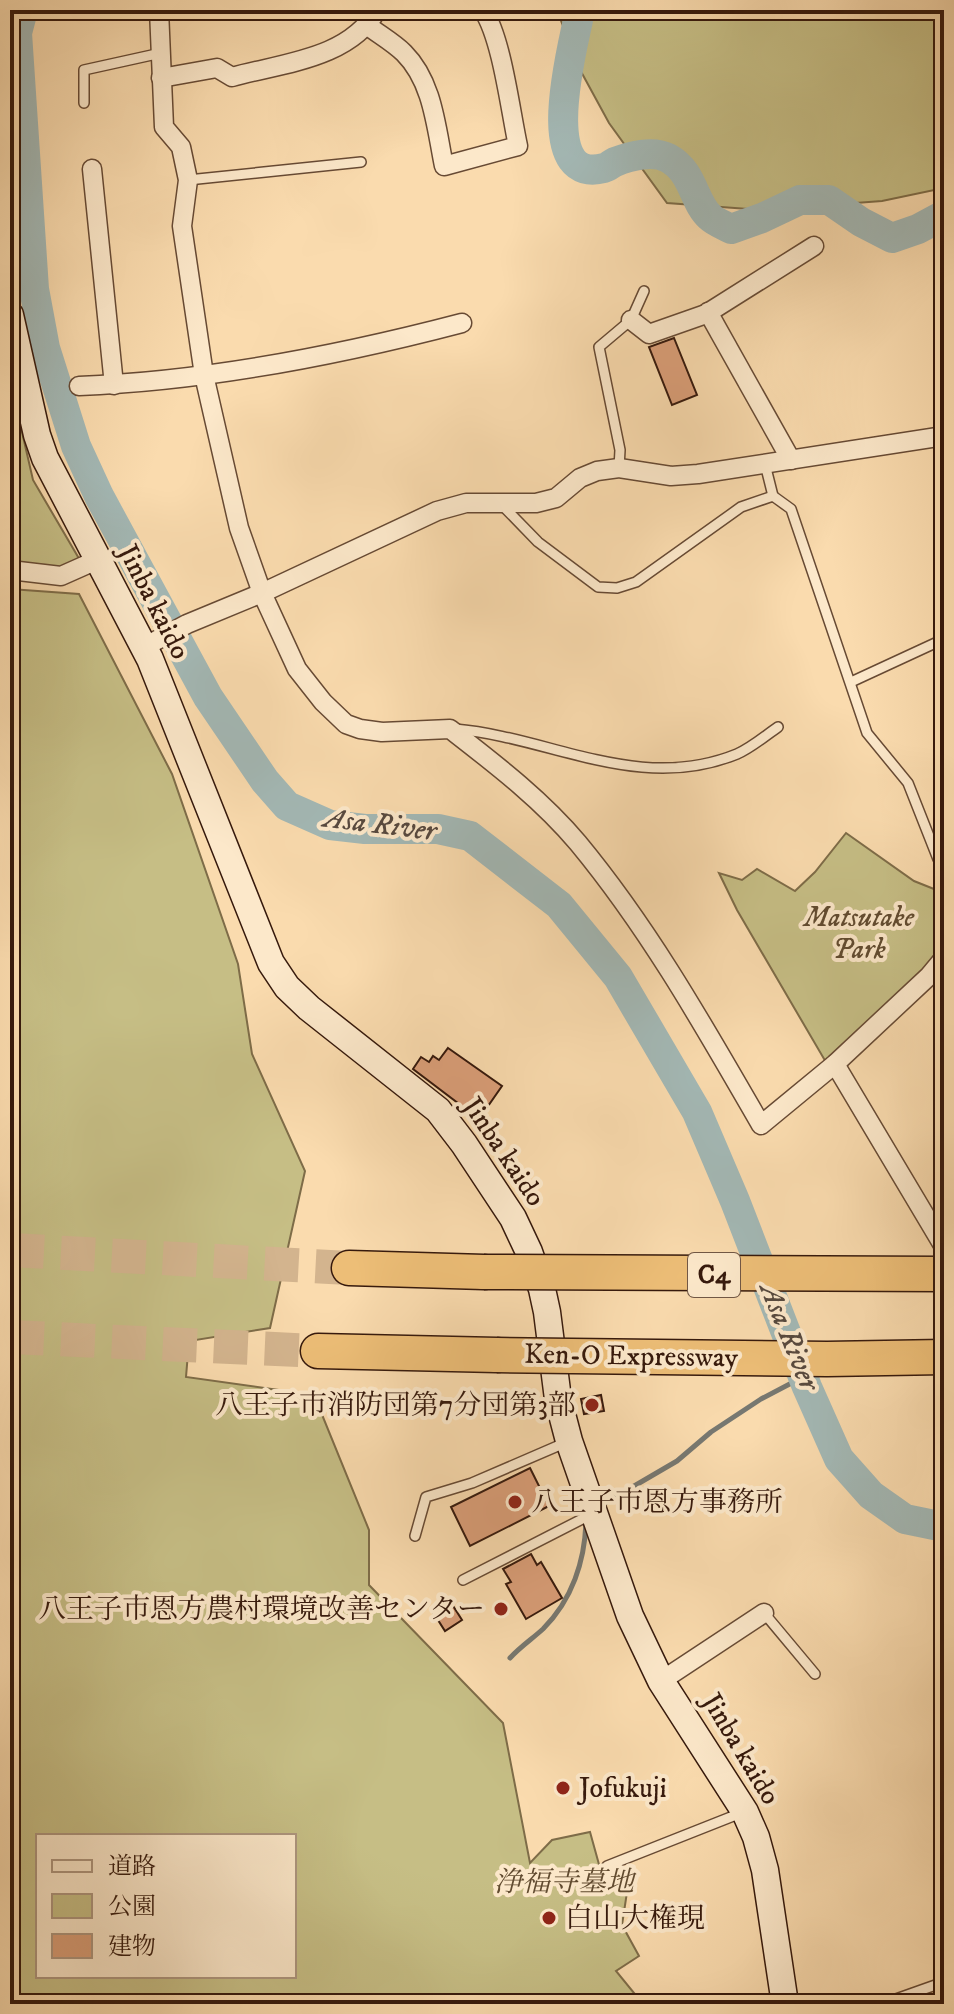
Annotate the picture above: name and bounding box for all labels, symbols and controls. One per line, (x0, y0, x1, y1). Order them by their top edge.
street label: Jinba kaido (109, 536, 198, 665)
water label: Asa River (319, 799, 440, 850)
park label: Matsutake Park (802, 900, 916, 967)
street label: Jinba kaido (453, 1088, 553, 1213)
road number: C4 (688, 1253, 740, 1297)
water label: Asa River (750, 1275, 828, 1398)
street label: Ken-O Expressway (524, 1337, 739, 1375)
place label: 八王子市消防団第7分団第3部 (215, 1388, 576, 1423)
marker: 八王子市消防団第7分団第3部 (583, 1396, 601, 1414)
place label: 八王子市恩方事務所 (531, 1485, 783, 1520)
marker: 八王子市恩方事務所 (506, 1493, 524, 1511)
place label: 八王子市恩方農村環境改善センター (38, 1592, 485, 1627)
marker: 八王子市恩方農村環境改善センター (492, 1600, 510, 1618)
street label: Jinba kaido (693, 1684, 788, 1811)
place label: Jofukuji (576, 1771, 667, 1806)
marker: Jofukuji (554, 1779, 572, 1797)
legend (36, 1834, 296, 1978)
text: 道路 (108, 1852, 156, 1882)
park label: 浄福寺墓地 (494, 1865, 637, 1900)
text: 公園 (108, 1892, 156, 1922)
place label: 白山大権現 (565, 1901, 705, 1936)
marker: 白山大権現 (540, 1909, 558, 1927)
text: 建物 (108, 1932, 156, 1962)

